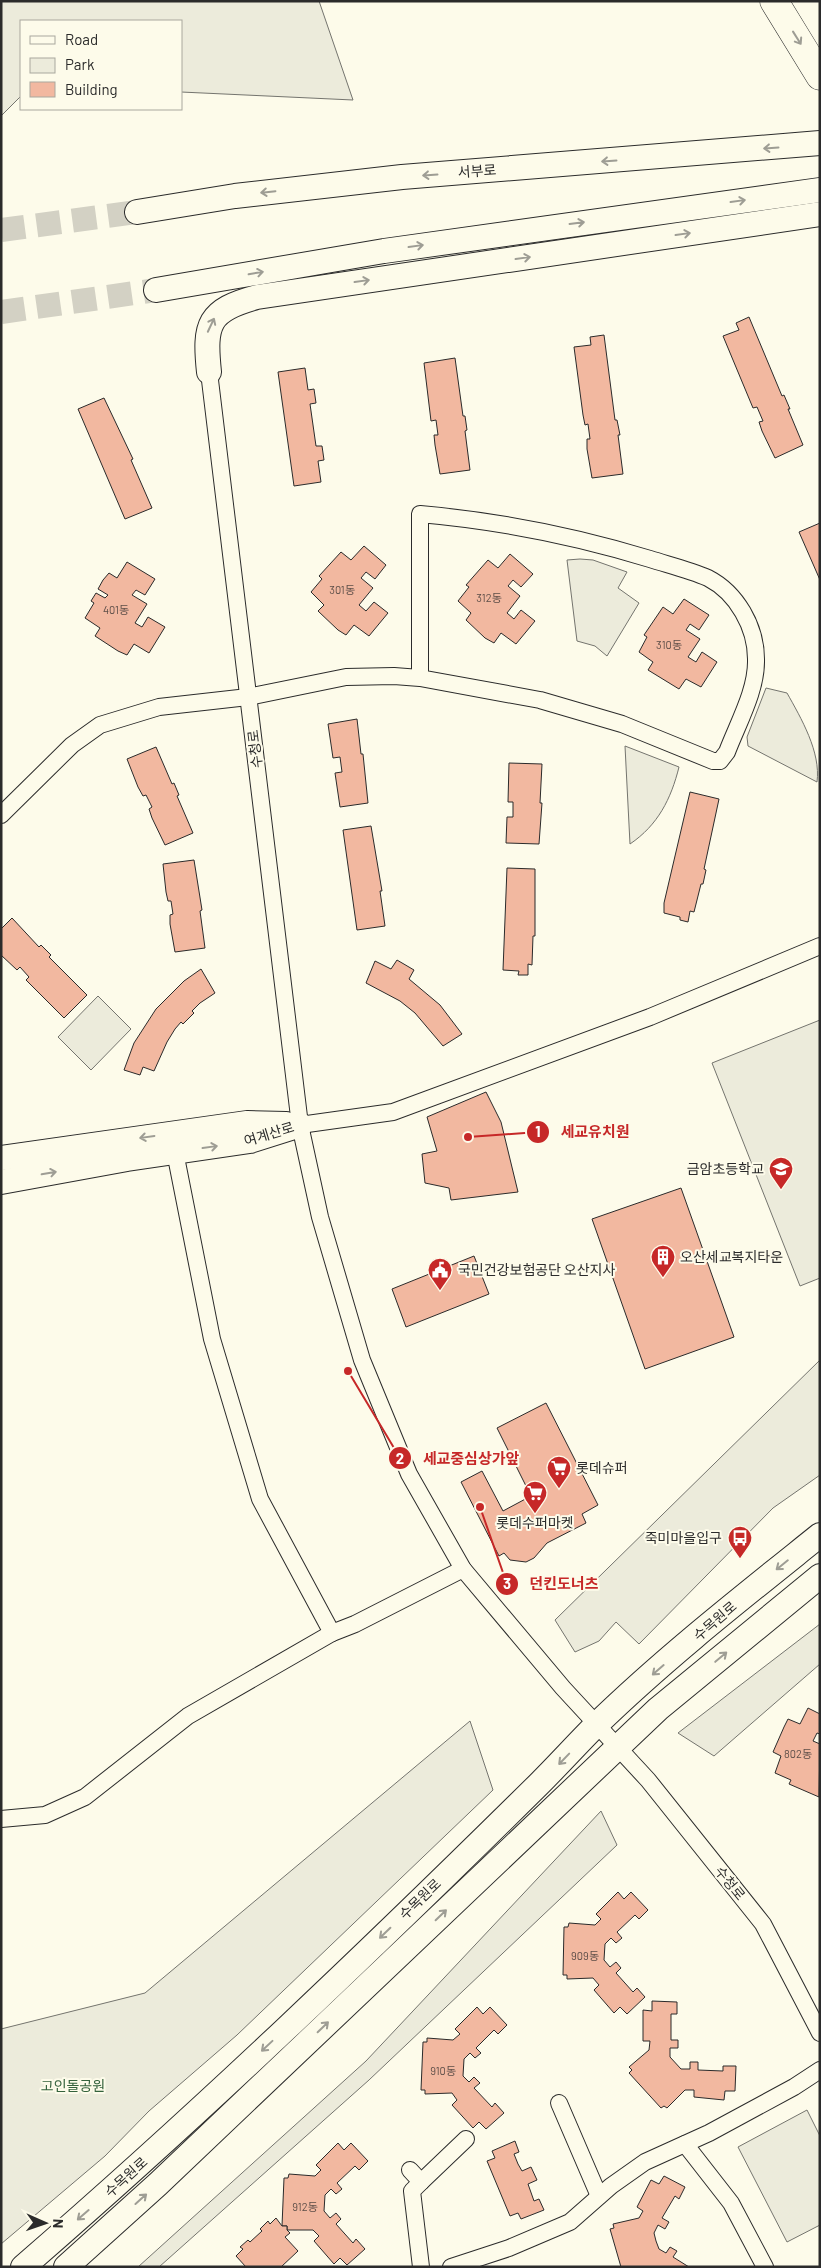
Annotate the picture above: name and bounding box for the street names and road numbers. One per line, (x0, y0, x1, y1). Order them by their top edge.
street label: 서부로 (457, 161, 497, 180)
street label: 수청로 (244, 729, 265, 769)
street label: 여계산로 (242, 1118, 296, 1149)
street label: 수목원로 (690, 1597, 740, 1644)
street label: 수청로 (712, 1862, 749, 1903)
street label: 수목원로 (395, 1875, 444, 1923)
street label: 수목원로 (101, 2153, 151, 2200)

